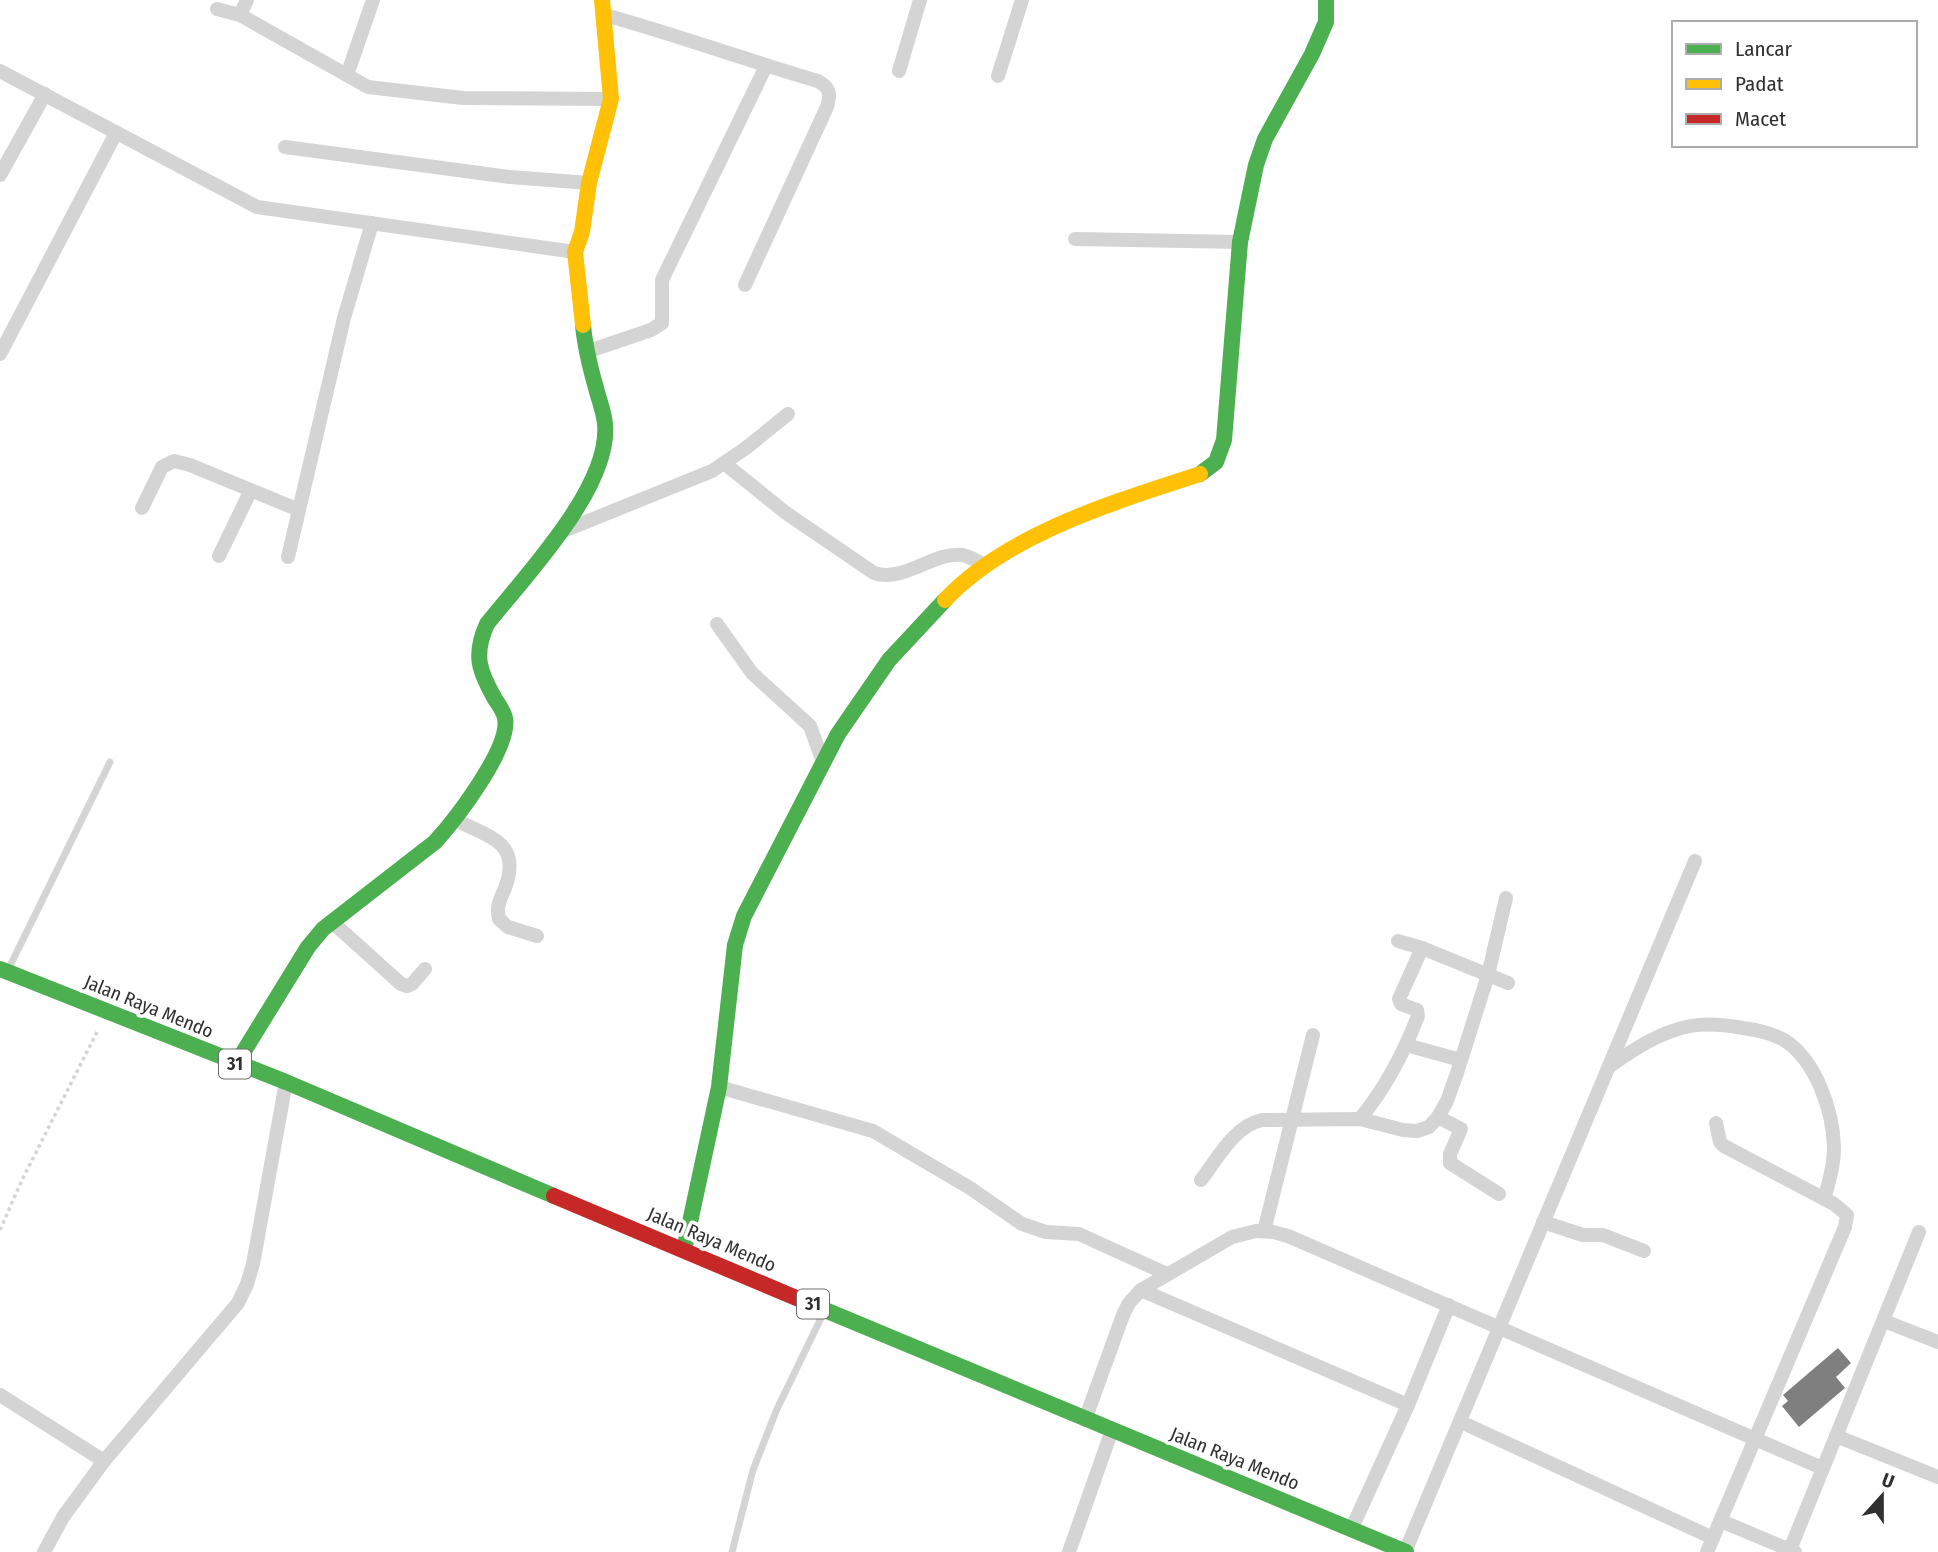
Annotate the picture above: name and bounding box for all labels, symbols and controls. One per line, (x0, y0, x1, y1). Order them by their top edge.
legend (1672, 21, 1917, 147)
text: Lancar (1735, 36, 1793, 62)
text: Padat (1735, 71, 1784, 97)
text: Macet (1735, 106, 1786, 132)
street label: Jalan Raya Mendo (81, 970, 217, 1043)
road number: 31 (219, 1050, 251, 1078)
street label: Jalan Raya Mendo (644, 1202, 779, 1277)
road number: 31 (797, 1289, 829, 1318)
street label: Jalan Raya Mendo (1167, 1422, 1303, 1495)
north arrow (1847, 1461, 1917, 1531)
text: U (1879, 1468, 1897, 1493)

